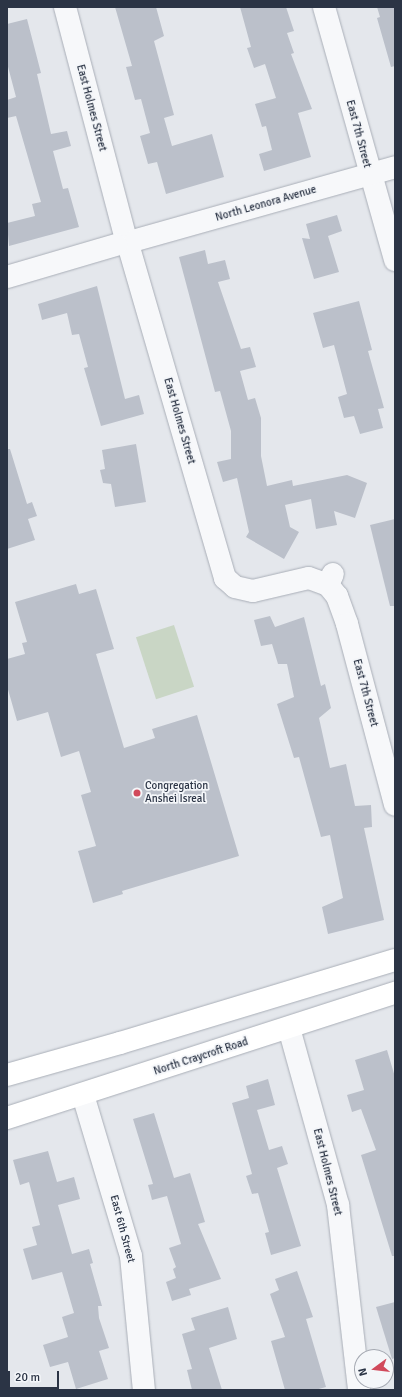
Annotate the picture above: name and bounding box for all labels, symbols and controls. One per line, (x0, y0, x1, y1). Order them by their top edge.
street label: East Holmes Street (73, 63, 109, 153)
street label: East 7th Street (343, 99, 373, 169)
street label: North Leonora Avenue (214, 183, 318, 225)
street label: East Holmes Street (160, 376, 198, 466)
street label: East 7th Street (350, 658, 380, 728)
place label: Congregation Anshei Isreal (145, 780, 208, 806)
marker: Congregation Anshei Isreal (132, 788, 142, 798)
street label: North Craycroft Road (152, 1035, 250, 1079)
street label: East Holmes Street (310, 1127, 344, 1217)
street label: East 6th Street (107, 1194, 137, 1264)
north arrow (354, 1349, 394, 1389)
scale bar (10, 1363, 61, 1389)
text: N (356, 1367, 370, 1377)
text: 20 m (15, 1370, 40, 1385)

